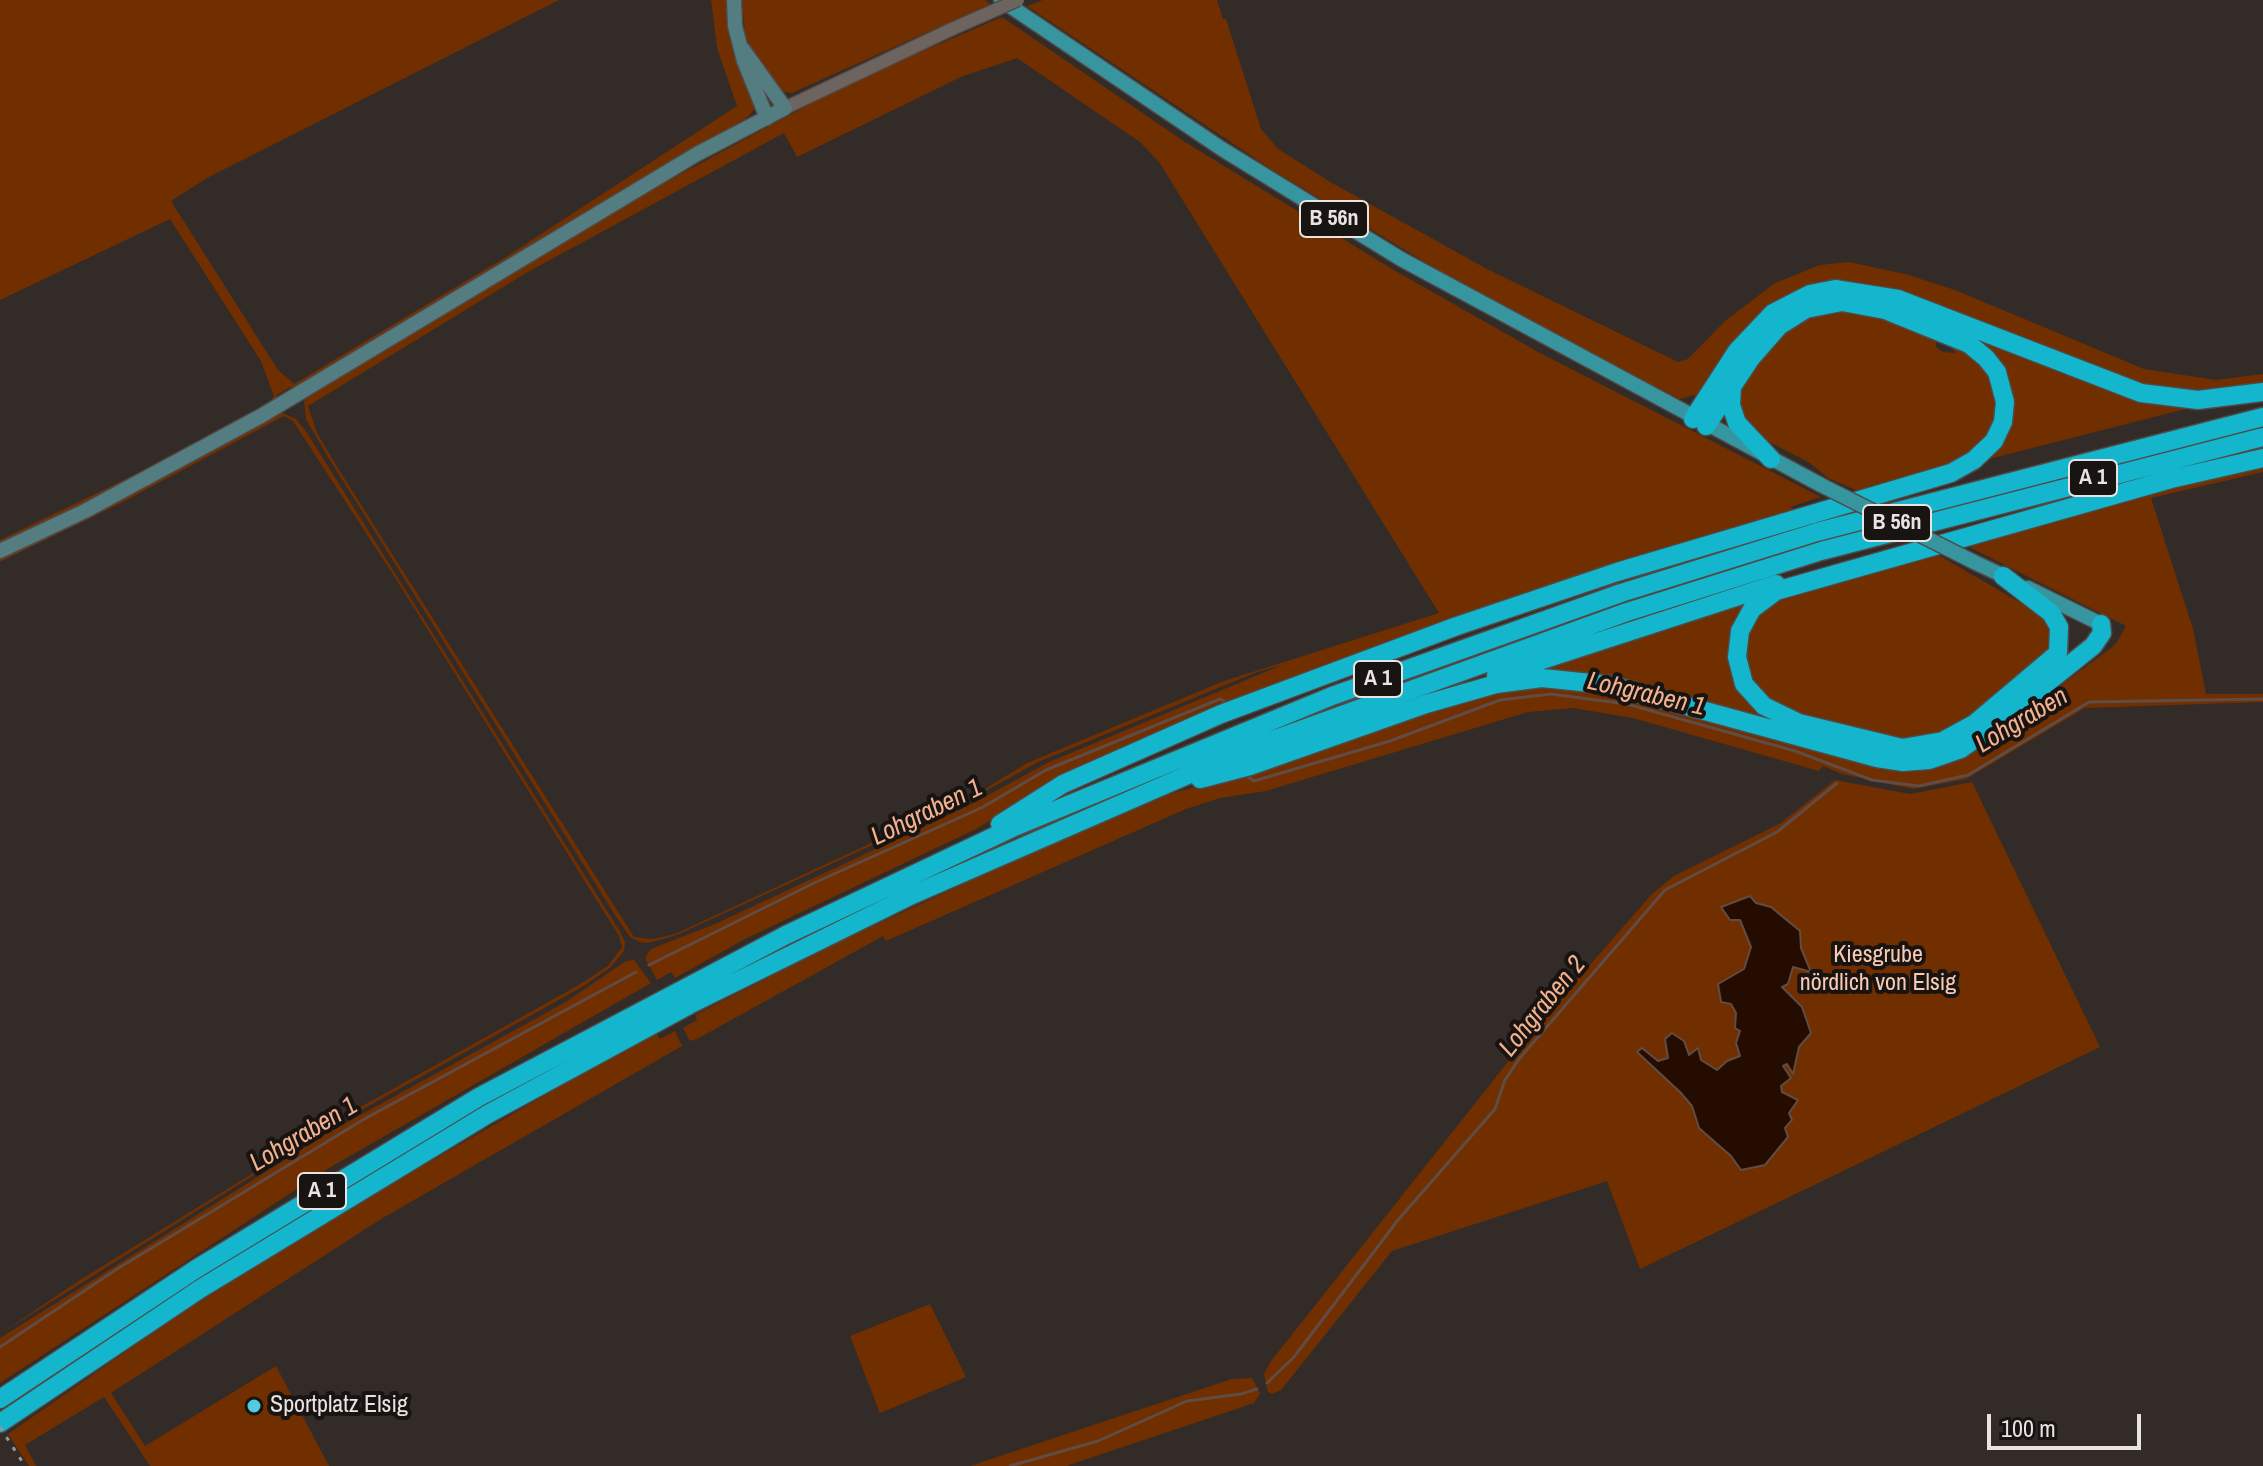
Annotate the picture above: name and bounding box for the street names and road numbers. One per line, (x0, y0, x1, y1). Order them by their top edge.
road number: B 56n (1300, 201, 1368, 237)
road number: A 1 (2069, 460, 2117, 496)
road number: B 56n (1863, 505, 1931, 541)
road number: A 1 (1354, 661, 1402, 697)
road number: A 1 (298, 1173, 346, 1209)

